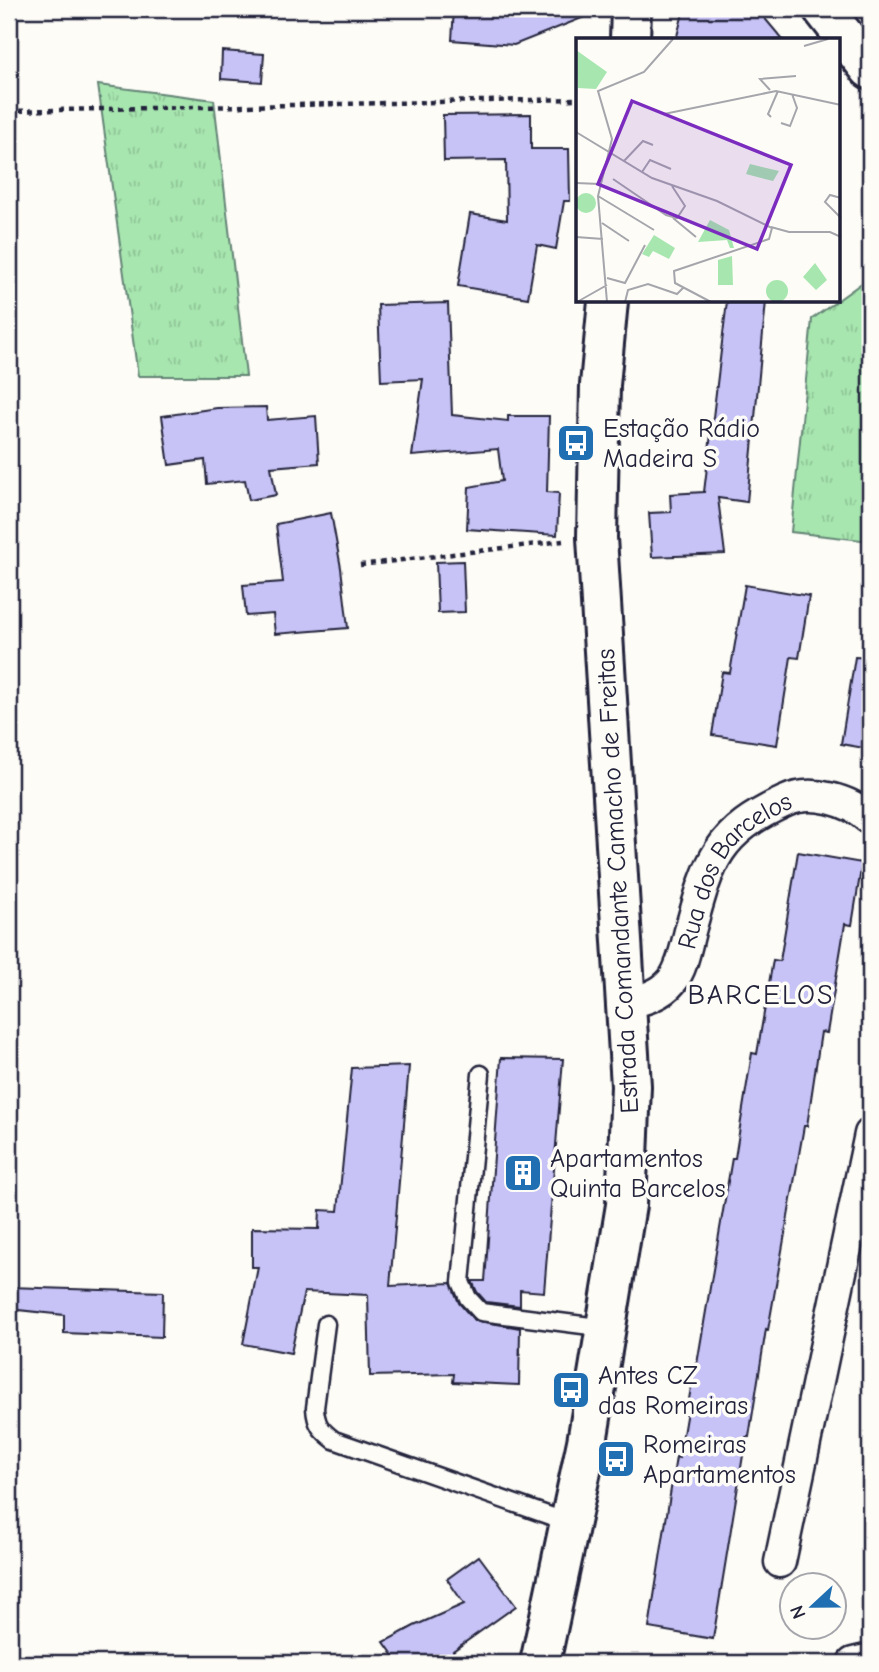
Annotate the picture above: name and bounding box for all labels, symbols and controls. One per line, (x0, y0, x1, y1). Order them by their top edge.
inset map (576, 38, 840, 303)
place label: Estação Rádio Madeira S (603, 414, 760, 474)
bus stop icon: Estação Rádio Madeira S (555, 422, 597, 464)
street label: Estrada Comandante Camacho de Freitas (591, 648, 645, 1114)
street label: Rua dos Barcelos (672, 786, 797, 952)
district label: BARCELOS (688, 979, 835, 1011)
place label: Apartamentos Quinta Barcelos (550, 1144, 725, 1204)
building icon: Apartamentos Quinta Barcelos (502, 1152, 544, 1194)
place label: Antes CZ das Romeiras (598, 1361, 748, 1421)
bus stop icon: Antes CZ das Romeiras (550, 1369, 592, 1411)
place label: Romeiras Apartamentos (643, 1430, 796, 1490)
bus stop icon: Romeiras Apartamentos (595, 1438, 637, 1480)
north arrow (778, 1570, 848, 1640)
text: N (786, 1602, 811, 1622)

